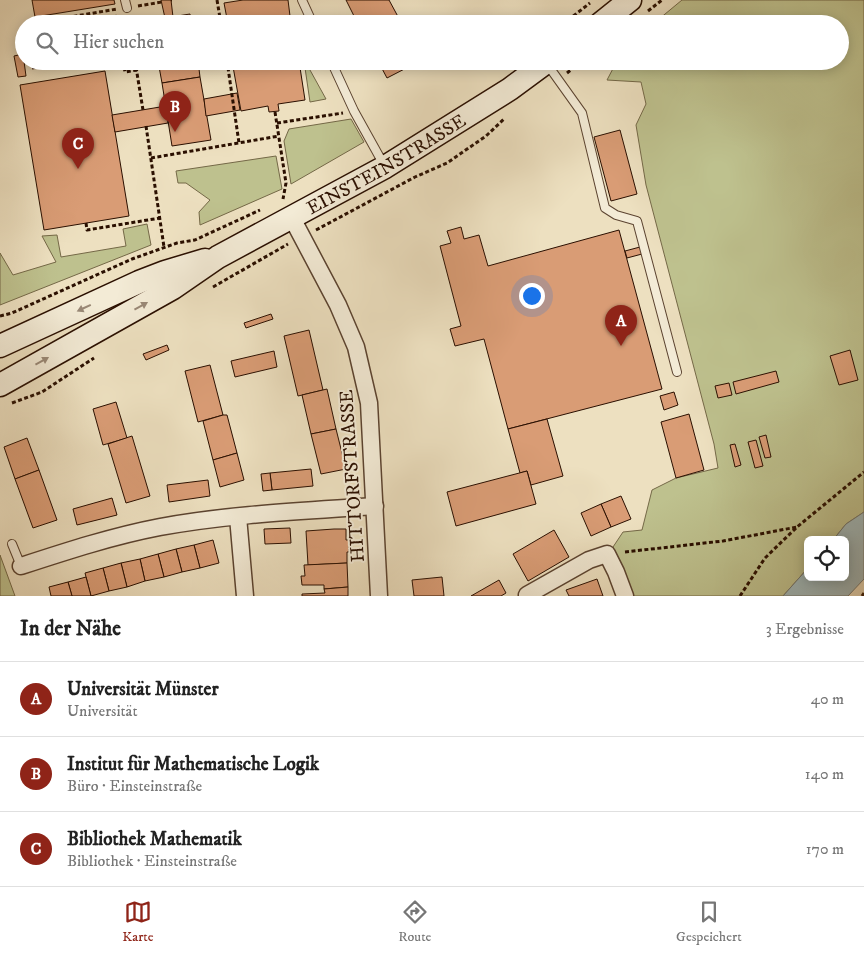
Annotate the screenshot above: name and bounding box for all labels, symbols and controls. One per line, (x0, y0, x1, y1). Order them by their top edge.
search box (15, 15, 849, 70)
icon: search (33, 29, 61, 57)
text: Hier suchen (73, 31, 164, 54)
pin: B (159, 91, 191, 132)
street label: EINSTEINSTRASSE (303, 110, 470, 220)
pin: C (62, 128, 94, 169)
your location (519, 283, 545, 309)
one-way arrow (133, 302, 148, 310)
one-way arrow (77, 304, 91, 312)
pin: A (605, 305, 637, 346)
one-way arrow (36, 356, 49, 365)
street label: HITTORFSTRASSE (335, 389, 370, 563)
map controls (804, 536, 849, 581)
button: locate (804, 536, 849, 581)
text: In der Nähe (20, 616, 121, 642)
text: 3 Ergebnisse (766, 619, 844, 639)
text: Universität Münster (67, 678, 218, 701)
text: A (31, 689, 41, 709)
text: 40 m (811, 689, 844, 709)
text: Universität (67, 701, 138, 721)
text: Institut für Mathematische Logik (67, 753, 319, 776)
text: B (31, 764, 41, 784)
text: 140 m (805, 764, 844, 784)
text: Büro · Einsteinstraße (67, 776, 202, 796)
text: Bibliothek Mathematik (67, 828, 242, 851)
text: C (31, 839, 41, 859)
text: 170 m (806, 839, 844, 859)
text: Bibliothek · Einsteinstraße (67, 851, 237, 871)
tab: Karte (122, 898, 154, 946)
tab: Route (398, 898, 431, 946)
tab: Gespeichert (676, 898, 742, 946)

